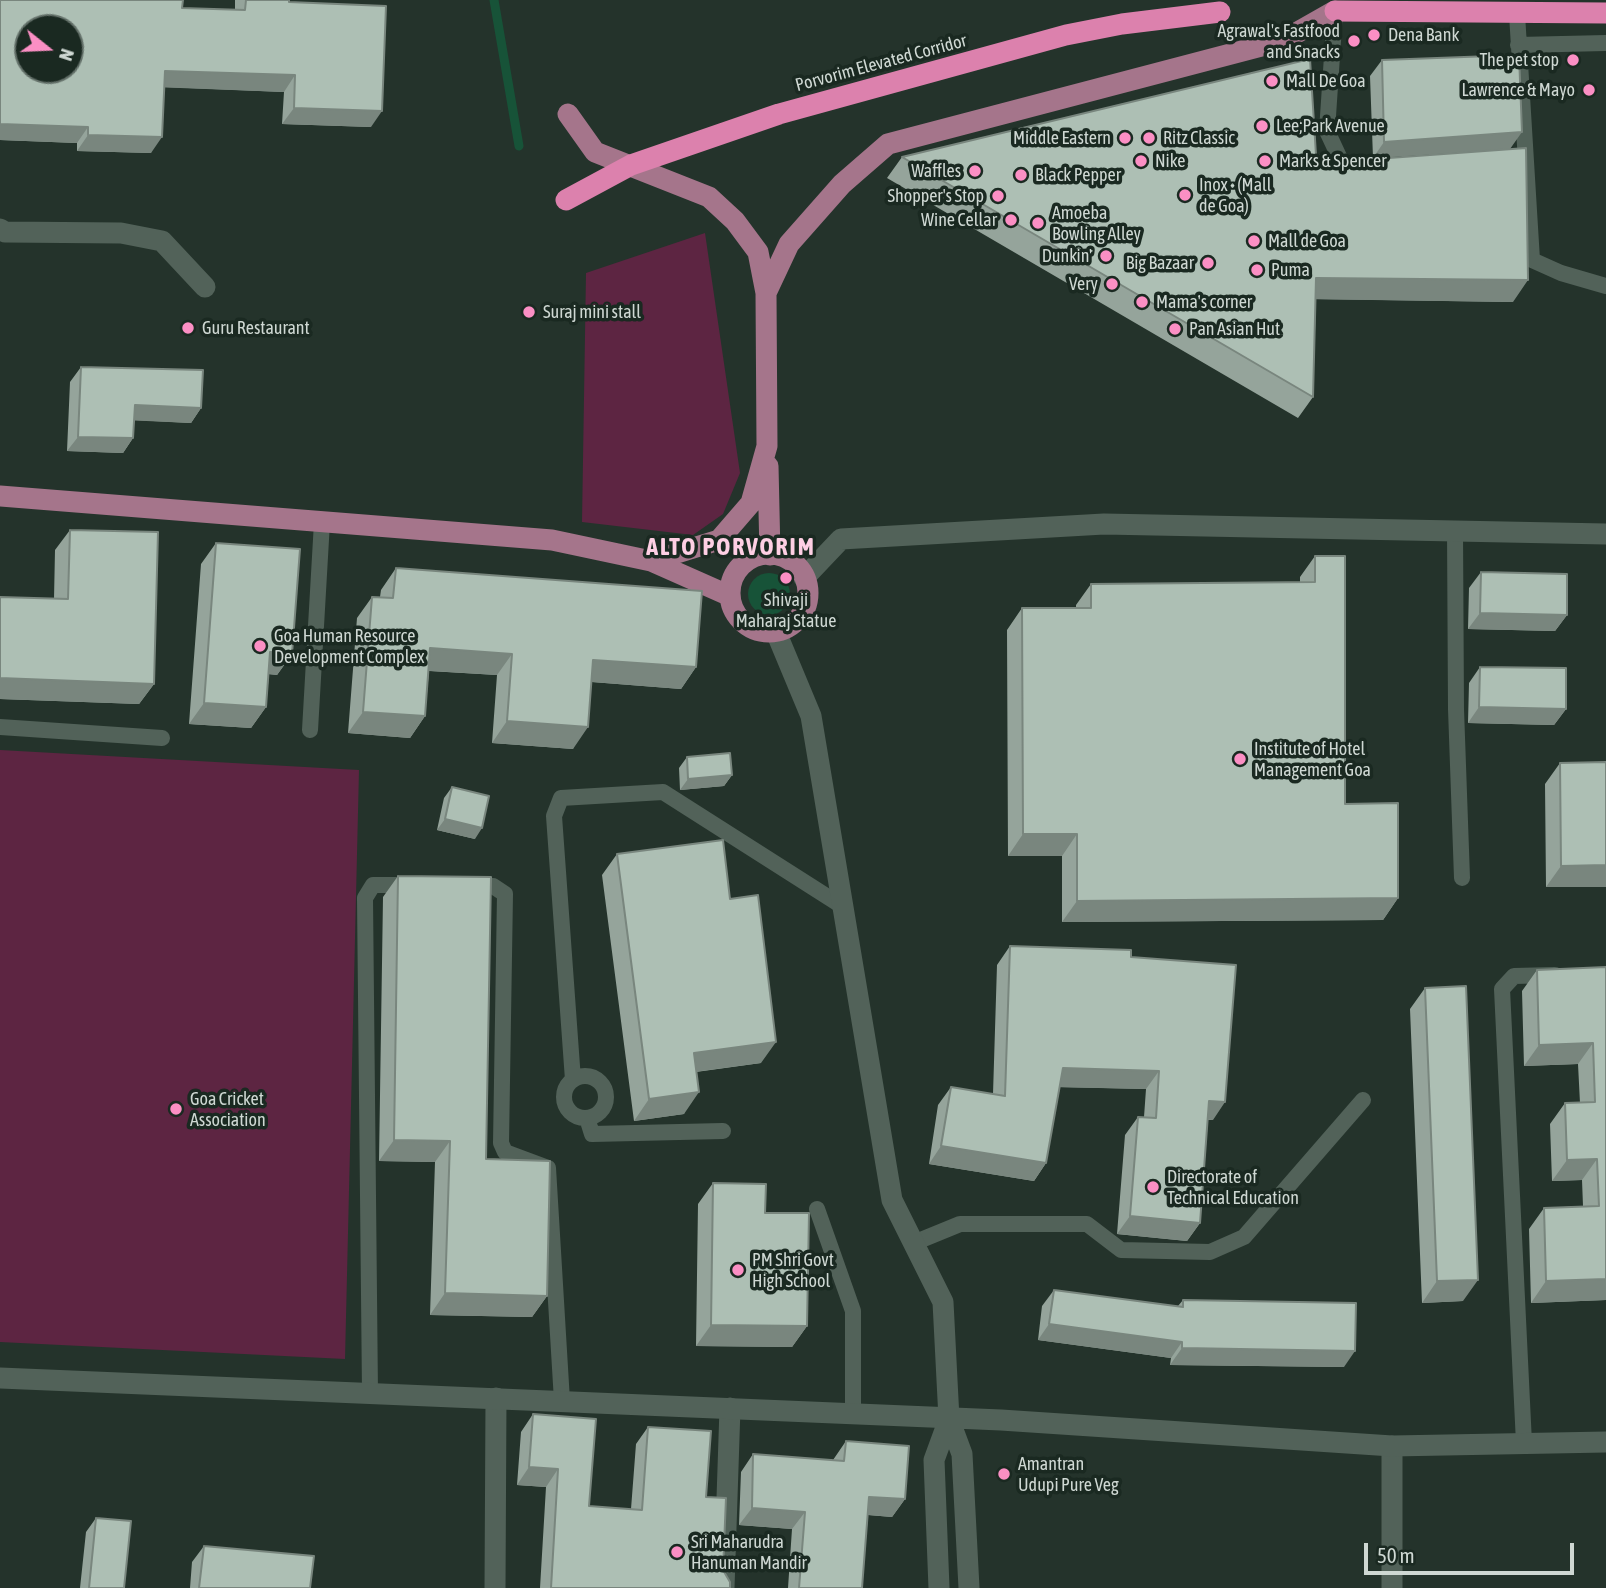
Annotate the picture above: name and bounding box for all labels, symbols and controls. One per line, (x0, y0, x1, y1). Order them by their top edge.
north arrow (14, 14, 84, 84)
place label: Agrawal's Fastfood and Snacks (1217, 20, 1340, 62)
place label: Dena Bank (1388, 24, 1459, 46)
marker: Dena Bank (1366, 27, 1382, 43)
street label: Porvorim Elevated Corridor (793, 30, 969, 96)
marker: Agrawal's Fastfood and Snacks (1346, 33, 1362, 49)
text: N (55, 46, 79, 64)
place label: The pet stop (1479, 49, 1559, 71)
marker: The pet stop (1565, 52, 1581, 68)
place label: Mall De Goa (1286, 70, 1366, 92)
marker: Mall De Goa (1264, 73, 1280, 89)
place label: Lawrence & Mayo (1461, 79, 1575, 101)
marker: Lawrence & Mayo (1581, 82, 1597, 98)
place label: Lee;Park Avenue (1276, 115, 1385, 137)
marker: Lee;Park Avenue (1254, 118, 1270, 134)
place label: Middle Eastern (1013, 127, 1111, 149)
place label: Ritz Classic (1163, 127, 1235, 149)
marker: Middle Eastern (1117, 130, 1133, 146)
marker: Ritz Classic (1141, 130, 1157, 146)
place label: Nike (1155, 150, 1185, 172)
place label: Marks & Spencer (1279, 150, 1386, 172)
marker: Nike (1133, 153, 1149, 169)
marker: Marks & Spencer (1257, 153, 1273, 169)
place label: Waffles (911, 160, 961, 182)
marker: Waffles (967, 163, 983, 179)
place label: Black Pepper (1035, 164, 1121, 186)
marker: Black Pepper (1013, 167, 1029, 183)
place label: Inox - (Mall de Goa) (1199, 174, 1272, 216)
place label: Shopper's Stop (887, 185, 984, 207)
marker: Inox - (Mall de Goa) (1177, 187, 1193, 203)
marker: Shopper's Stop (990, 188, 1006, 204)
place label: Amoeba Bowling Alley (1052, 202, 1141, 244)
place label: Wine Cellar (921, 209, 997, 231)
marker: Wine Cellar (1003, 212, 1019, 228)
marker: Amoeba Bowling Alley (1030, 215, 1046, 231)
place label: Mall de Goa (1268, 230, 1346, 252)
marker: Mall de Goa (1246, 233, 1262, 249)
place label: Dunkin' (1042, 245, 1092, 267)
marker: Dunkin' (1098, 248, 1114, 264)
place label: Big Bazaar (1126, 252, 1194, 274)
marker: Big Bazaar (1200, 255, 1216, 271)
place label: Puma (1271, 259, 1310, 281)
marker: Puma (1249, 262, 1265, 278)
place label: Very (1069, 273, 1098, 295)
marker: Very (1104, 276, 1120, 292)
place label: Mama's corner (1156, 291, 1252, 313)
marker: Mama's corner (1134, 294, 1150, 310)
place label: Suraj mini stall (543, 301, 641, 323)
marker: Suraj mini stall (521, 304, 537, 320)
place label: Guru Restaurant (202, 317, 310, 339)
place label: Pan Asian Hut (1189, 318, 1280, 340)
marker: Guru Restaurant (180, 320, 196, 336)
marker: Pan Asian Hut (1167, 321, 1183, 337)
district label: ALTO PORVORIM (648, 533, 814, 561)
marker: Shivaji Maharaj Statue (778, 570, 794, 586)
place label: Shivaji Maharaj Statue (736, 589, 836, 632)
place label: Goa Human Resource Development Complex (274, 625, 424, 668)
marker: Goa Human Resource Development Complex (252, 638, 268, 654)
place label: Institute of Hotel Management Goa (1254, 738, 1371, 780)
marker: Institute of Hotel Management Goa (1232, 751, 1248, 767)
place label: Goa Cricket Association (190, 1088, 266, 1130)
marker: Goa Cricket Association (168, 1101, 184, 1117)
place label: Directorate of Technical Education (1167, 1166, 1299, 1208)
marker: Directorate of Technical Education (1145, 1179, 1161, 1195)
place label: PM Shri Govt High School (752, 1249, 834, 1292)
marker: PM Shri Govt High School (730, 1262, 746, 1278)
place label: Amantran Udupi Pure Veg (1018, 1453, 1119, 1496)
marker: Amantran Udupi Pure Veg (996, 1466, 1012, 1482)
scale bar (1368, 1528, 1578, 1572)
place label: Sri Maharudra Hanuman Mandir (691, 1531, 807, 1574)
text: 50 m (1377, 1543, 1415, 1567)
marker: Sri Maharudra Hanuman Mandir (669, 1544, 685, 1560)

